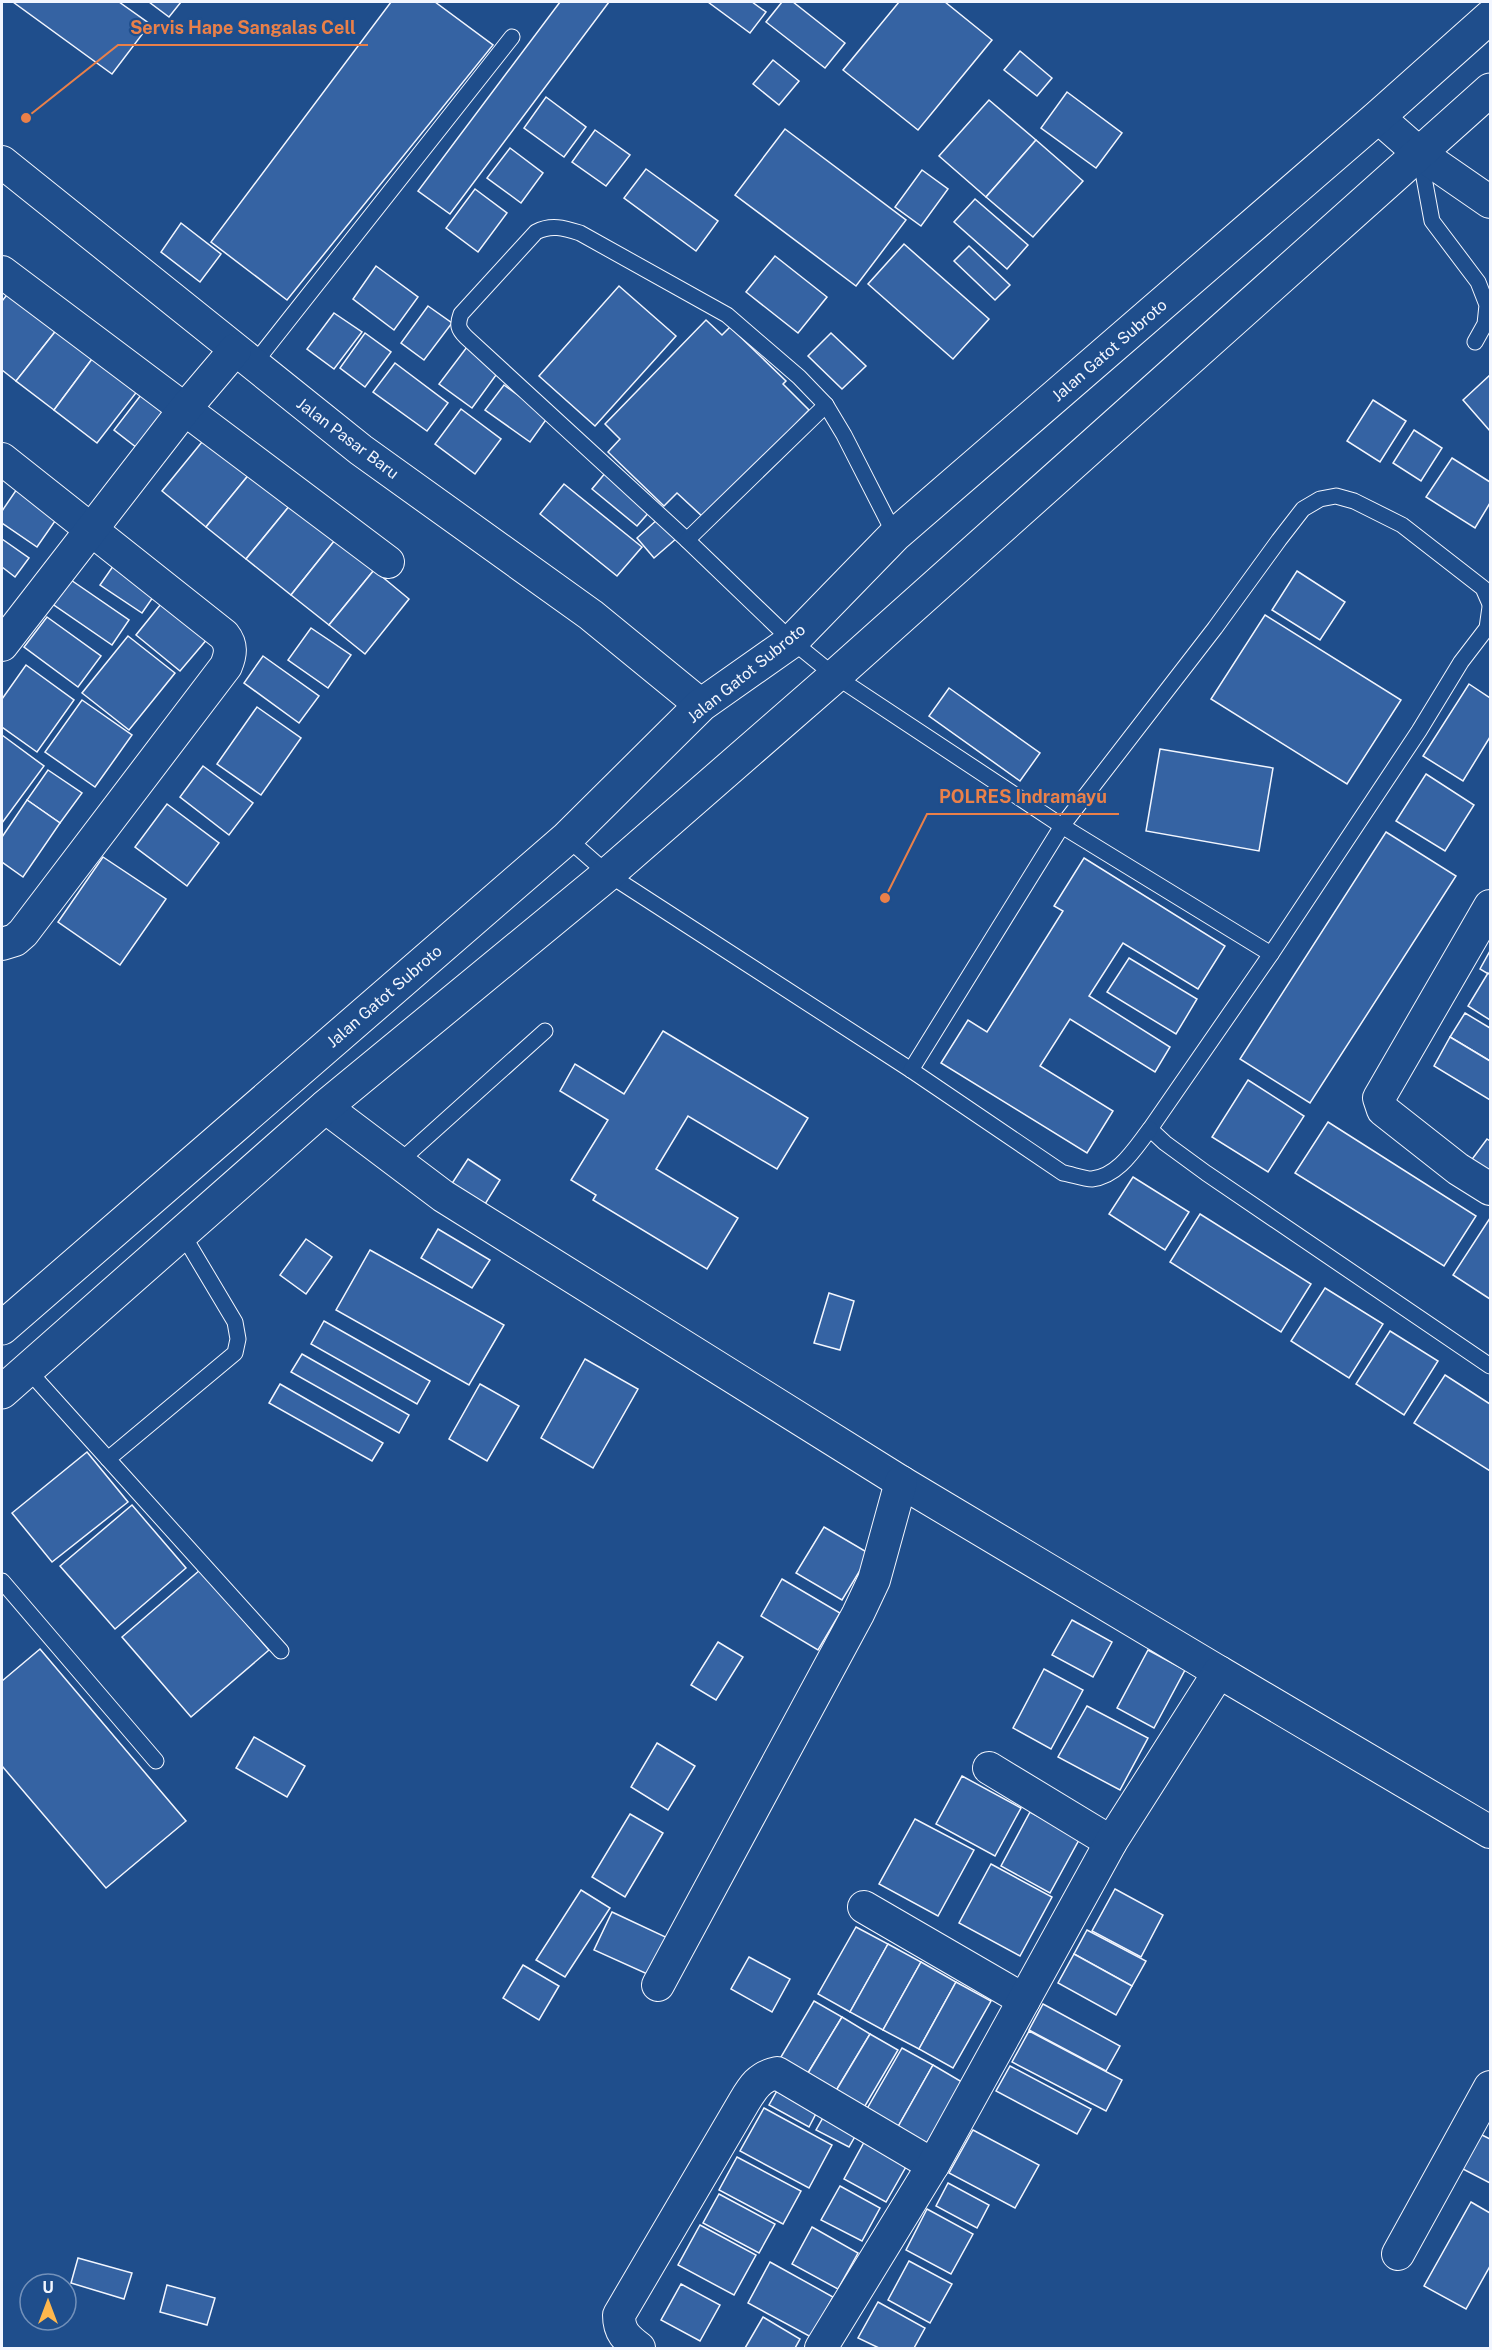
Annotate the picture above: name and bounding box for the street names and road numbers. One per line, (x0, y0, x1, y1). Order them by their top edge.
street label: Jalan Gatot Subroto (1048, 295, 1171, 406)
street label: Jalan Pasar Baru (293, 394, 402, 483)
street label: Jalan Gatot Subroto (683, 620, 809, 727)
street label: Jalan Gatot Subroto (323, 941, 446, 1052)

